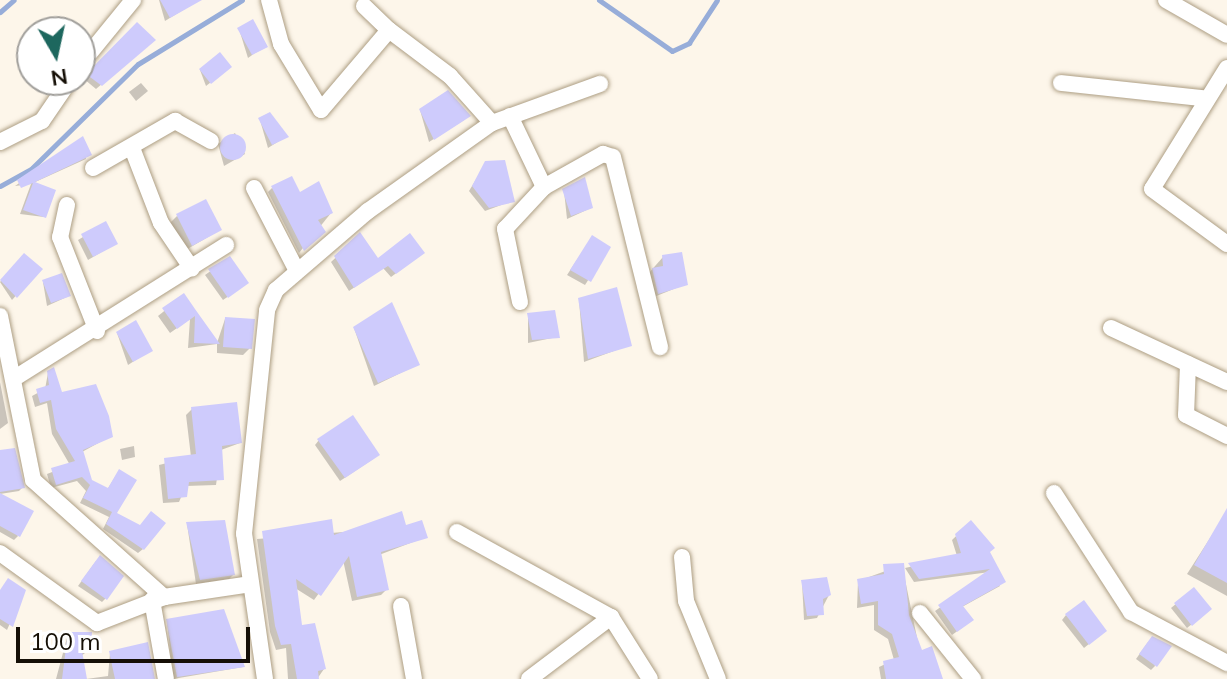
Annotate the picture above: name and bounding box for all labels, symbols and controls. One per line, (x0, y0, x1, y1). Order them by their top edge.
north arrow (16, 16, 96, 96)
text: N (49, 63, 70, 93)
scale bar (20, 611, 254, 661)
text: 100 m (30, 626, 101, 656)

